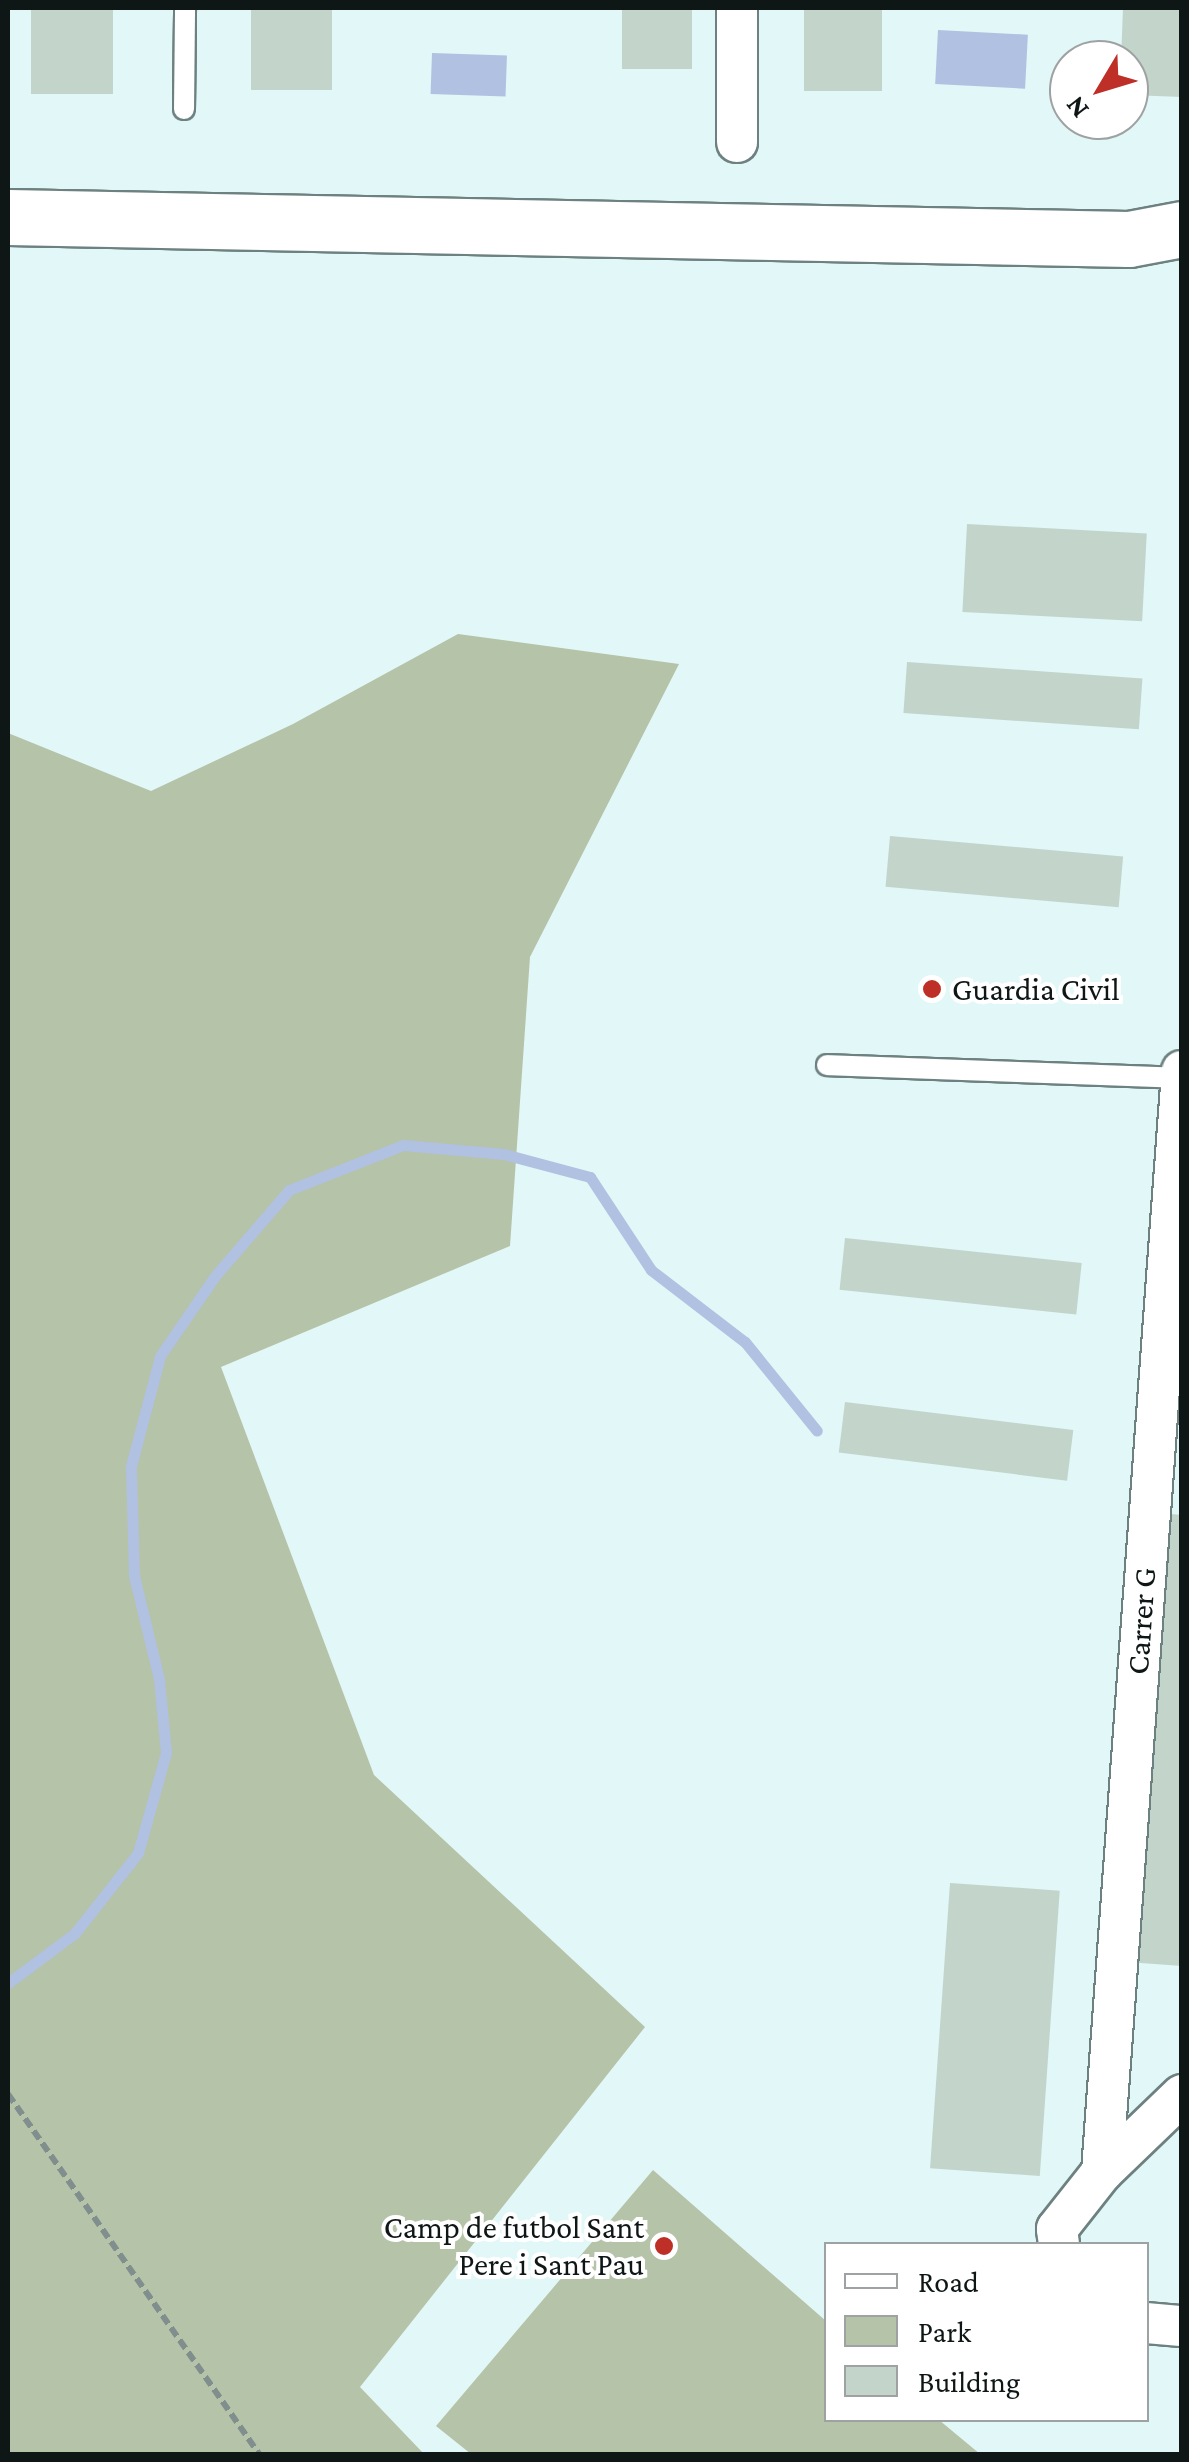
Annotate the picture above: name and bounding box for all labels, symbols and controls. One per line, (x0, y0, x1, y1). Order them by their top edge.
north arrow (1049, 40, 1149, 140)
text: N (1058, 90, 1095, 125)
place label: Guardia Civil (952, 970, 1120, 1008)
marker: Guardia Civil (921, 978, 943, 1000)
street label: Carrer G (1118, 1566, 1164, 1676)
place label: Camp de futbol Sant Pere i Sant Pau (384, 2209, 644, 2284)
marker: Camp de futbol Sant Pere i Sant Pau (653, 2235, 675, 2257)
legend (824, 2242, 1149, 2422)
text: Road (918, 2265, 979, 2298)
text: Park (918, 2315, 971, 2348)
text: Building (918, 2365, 1020, 2398)

